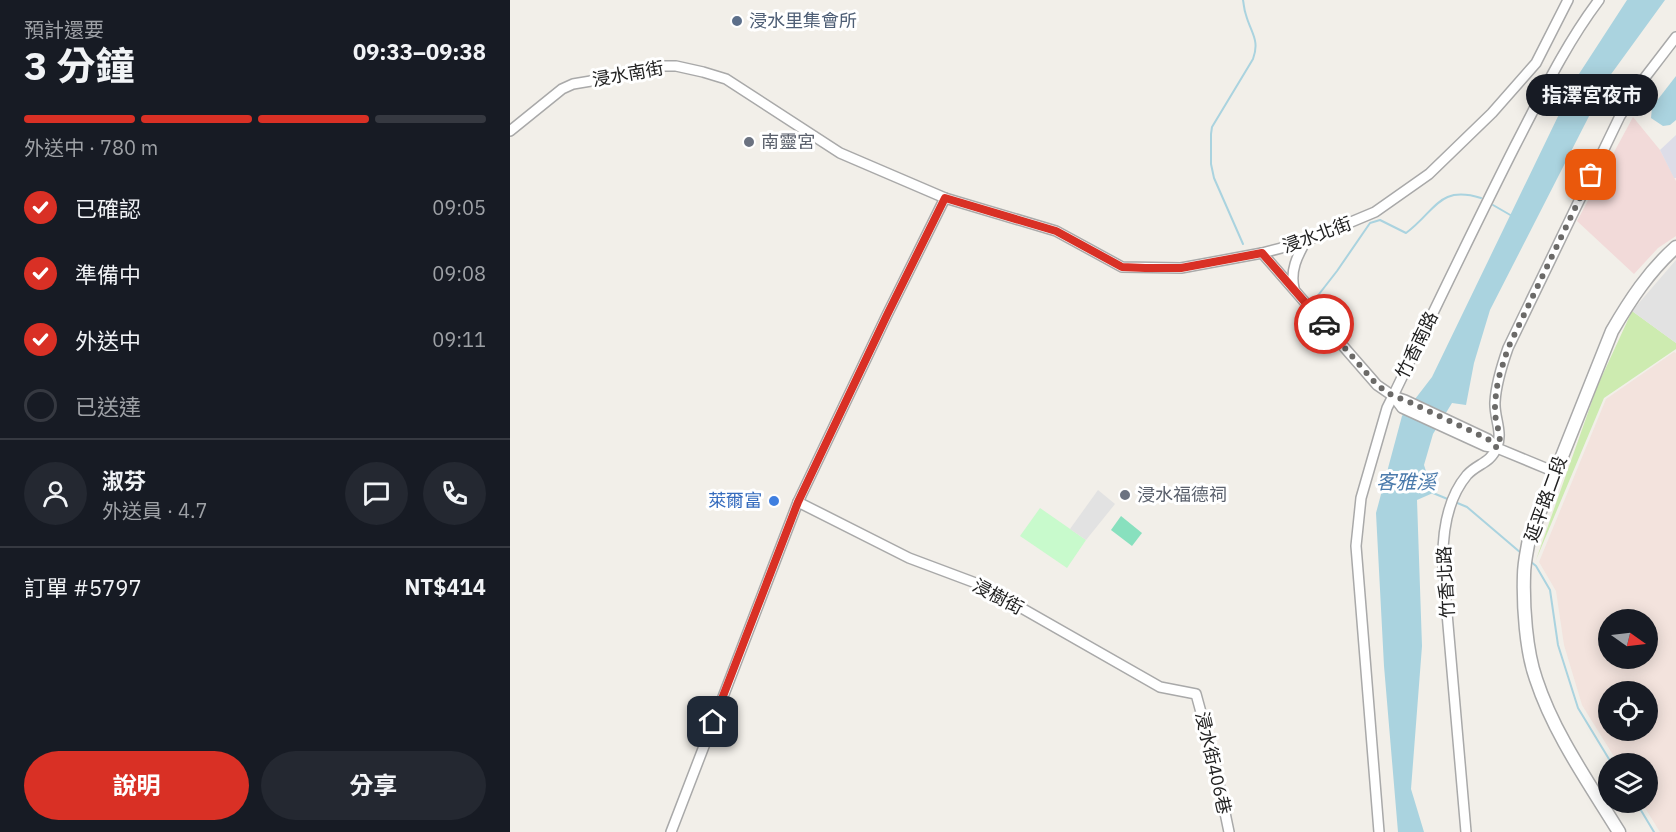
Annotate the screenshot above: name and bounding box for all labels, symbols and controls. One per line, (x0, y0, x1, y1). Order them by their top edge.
place label: 浸水里集會所 (749, 9, 857, 32)
marker: 浸水里集會所 (730, 14, 744, 28)
text: 預計還要 (24, 16, 104, 43)
text: 09:33–09:38 (353, 37, 486, 66)
text: 3 分鐘 (24, 40, 135, 91)
street label: 浸水南街 (590, 56, 665, 91)
callout: 指澤宮夜市 (1525, 73, 1657, 115)
text: 指澤宮夜市 (1542, 81, 1642, 108)
place label: 南靈宮 (761, 130, 815, 153)
text: 外送中 · 780 m (24, 134, 158, 161)
marker: 南靈宮 (742, 135, 756, 149)
pin (1565, 149, 1616, 200)
icon: bag (1574, 158, 1607, 191)
icon: check (24, 191, 57, 224)
text: 已確認 (75, 194, 141, 223)
text: 09:05 (432, 194, 486, 221)
street label: 浸水北街 (1279, 211, 1355, 258)
icon: check (24, 257, 57, 290)
text: 準備中 (75, 260, 141, 289)
text: 09:08 (432, 260, 486, 287)
courier (1294, 294, 1354, 354)
street label: 竹香南路 (1390, 307, 1443, 382)
icon: car (1308, 308, 1341, 341)
icon: check (24, 323, 57, 356)
text: 外送中 (75, 326, 141, 355)
text: 09:11 (432, 326, 486, 353)
text: 已送達 (75, 392, 141, 421)
street label: 延平路二段 (1519, 453, 1572, 545)
button: person (24, 462, 87, 525)
button: chat (345, 462, 408, 525)
button: phone (423, 462, 486, 525)
text: 淑芬 (102, 466, 146, 495)
water label: 客雅溪 (1376, 468, 1439, 495)
place label: 浸水福德祠 (1137, 483, 1227, 506)
marker: 浸水福德祠 (1118, 488, 1132, 502)
place label: 萊爾富 (708, 489, 762, 512)
marker: 萊爾富 (767, 494, 781, 508)
text: 外送員 · 4.7 (102, 497, 207, 524)
street label: 竹香北路 (1432, 545, 1459, 619)
text: NT$414 (404, 572, 486, 601)
text: 訂單 #5797 (24, 573, 142, 602)
street label: 浸樹街 (969, 574, 1027, 619)
north arrow (1598, 609, 1658, 669)
map controls (1598, 609, 1658, 813)
button: locate (1598, 681, 1658, 741)
pin (687, 696, 738, 747)
icon: home (696, 705, 729, 738)
street label: 浸水街406巷 (1191, 709, 1236, 816)
button: 說明 (24, 751, 249, 820)
button: 分享 (261, 751, 486, 820)
button: layers (1598, 753, 1658, 813)

